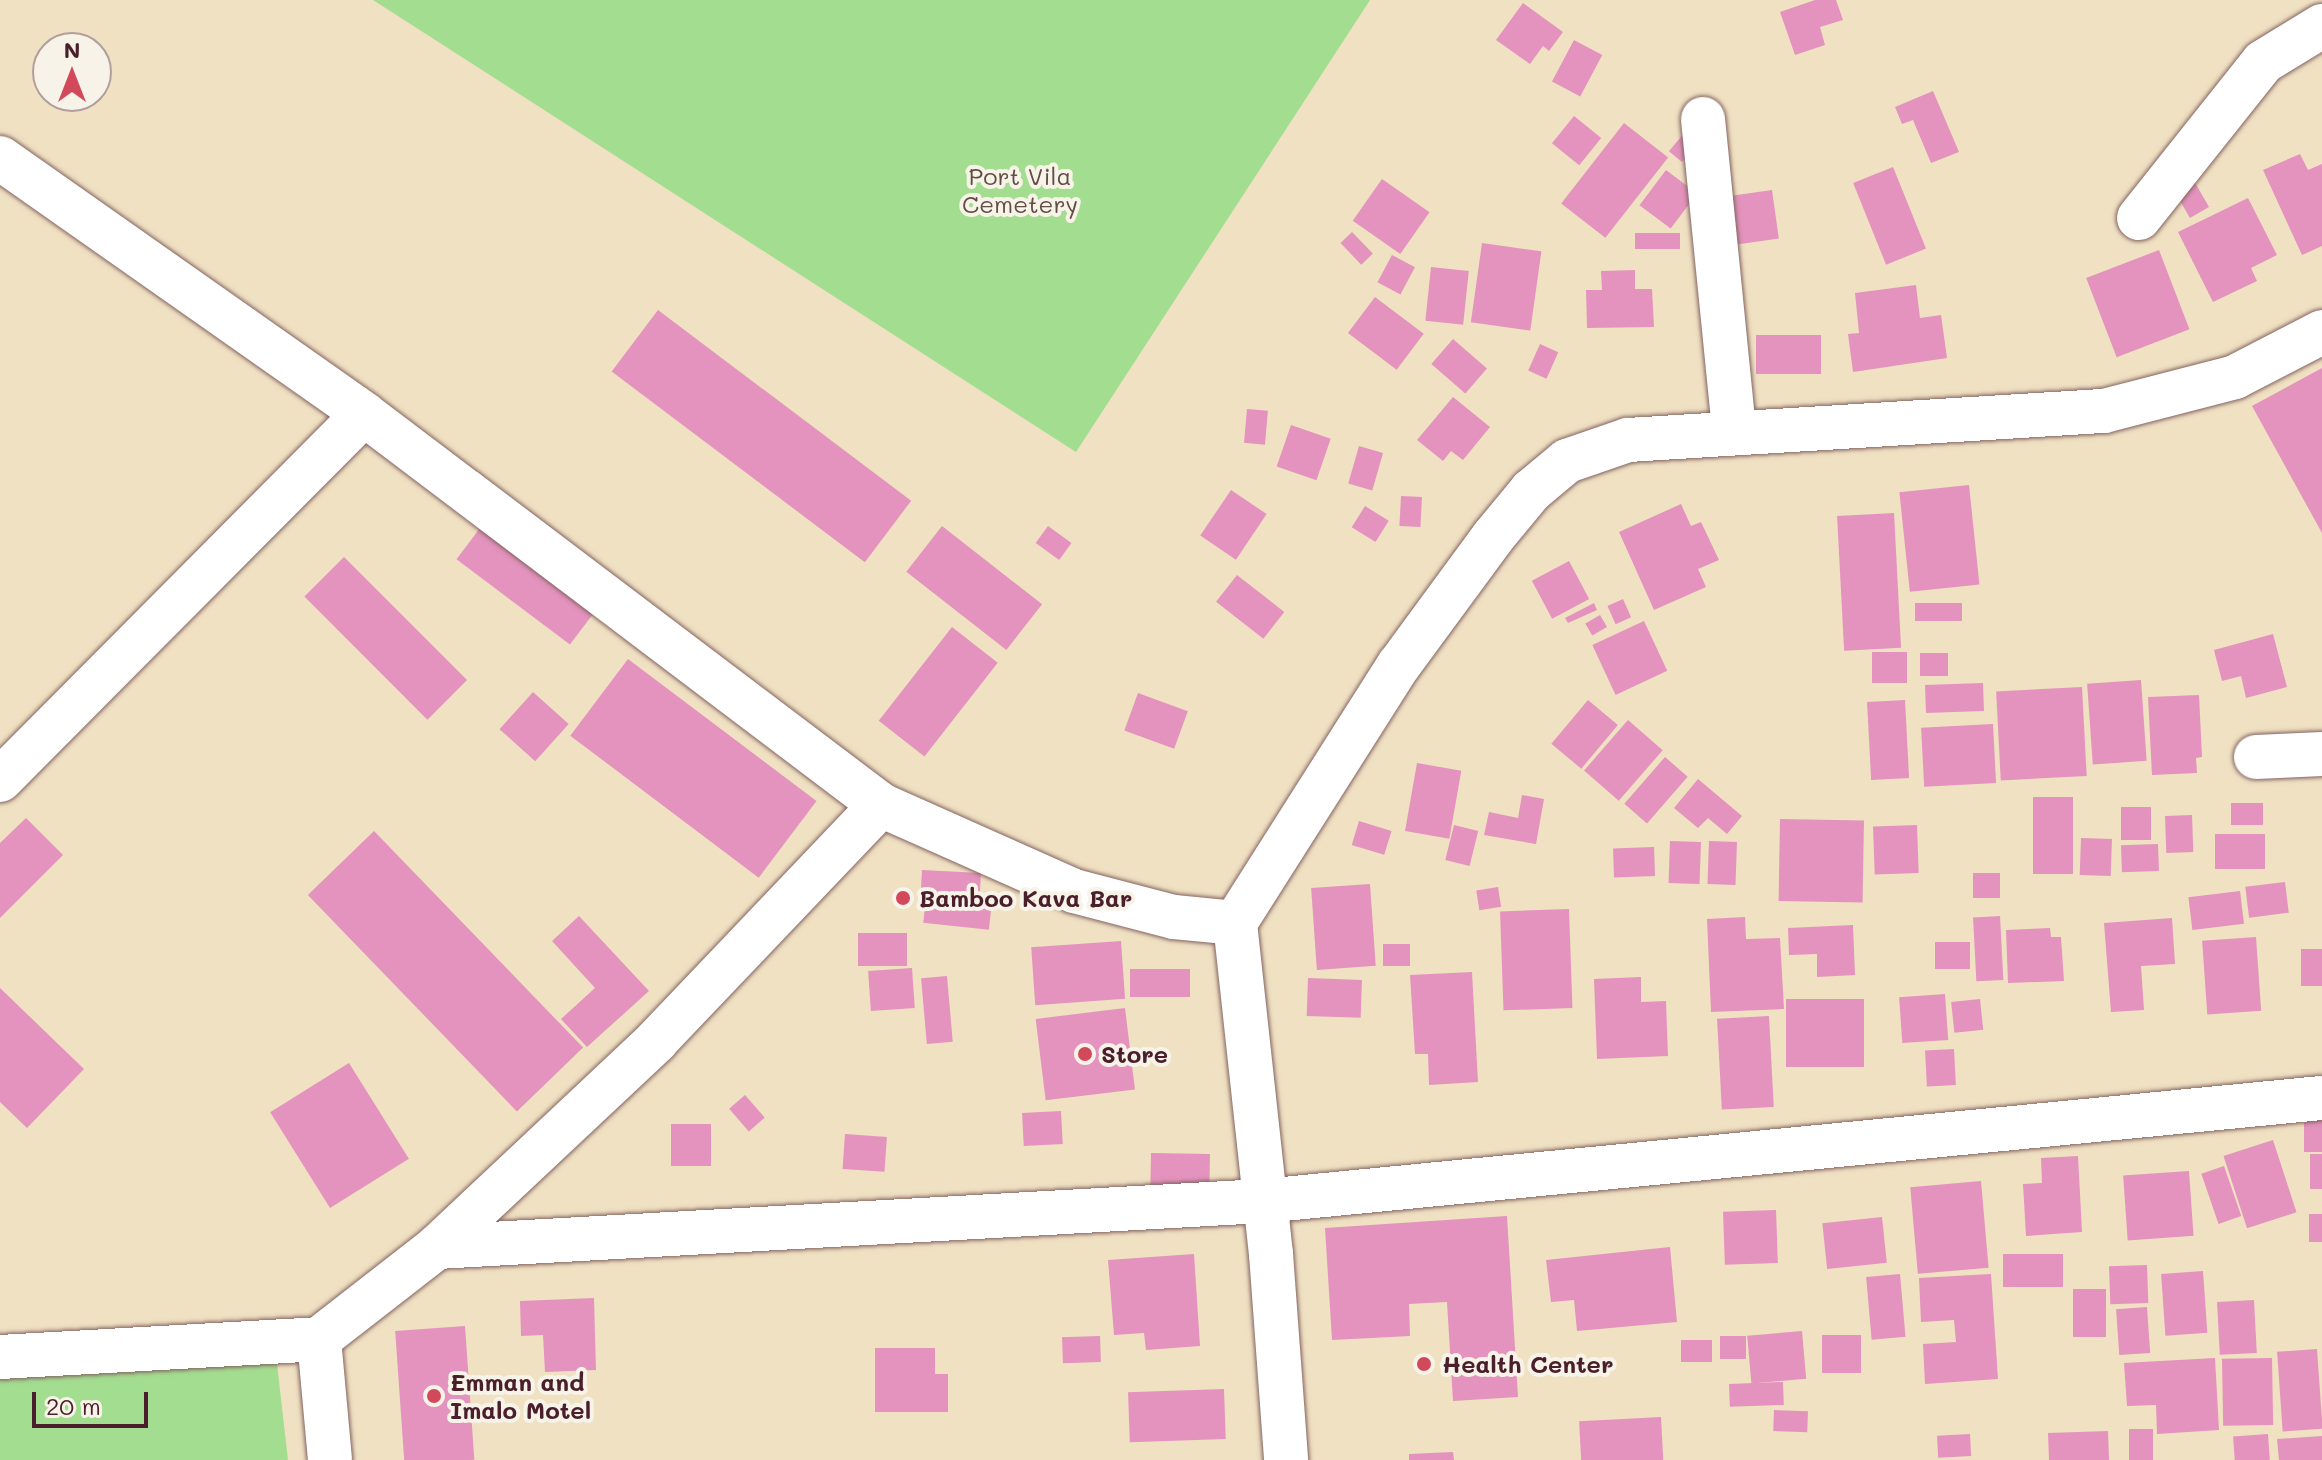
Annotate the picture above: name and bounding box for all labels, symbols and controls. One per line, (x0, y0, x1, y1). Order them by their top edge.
north arrow (32, 32, 112, 112)
text: N (64, 35, 80, 64)
park label: Port Vila Cemetery (962, 162, 1078, 218)
place label: Bamboo Kava Bar (919, 884, 1132, 912)
marker: Bamboo Kava Bar (894, 889, 912, 907)
place label: Store (1101, 1040, 1168, 1068)
marker: Store (1076, 1045, 1094, 1063)
place label: Health Center (1442, 1350, 1613, 1378)
marker: Health Center (1413, 1353, 1435, 1375)
place label: Emman and Imalo Motel (450, 1368, 591, 1424)
scale bar (36, 1376, 152, 1426)
marker: Emman and Imalo Motel (425, 1387, 443, 1405)
text: 20 m (46, 1390, 101, 1421)

